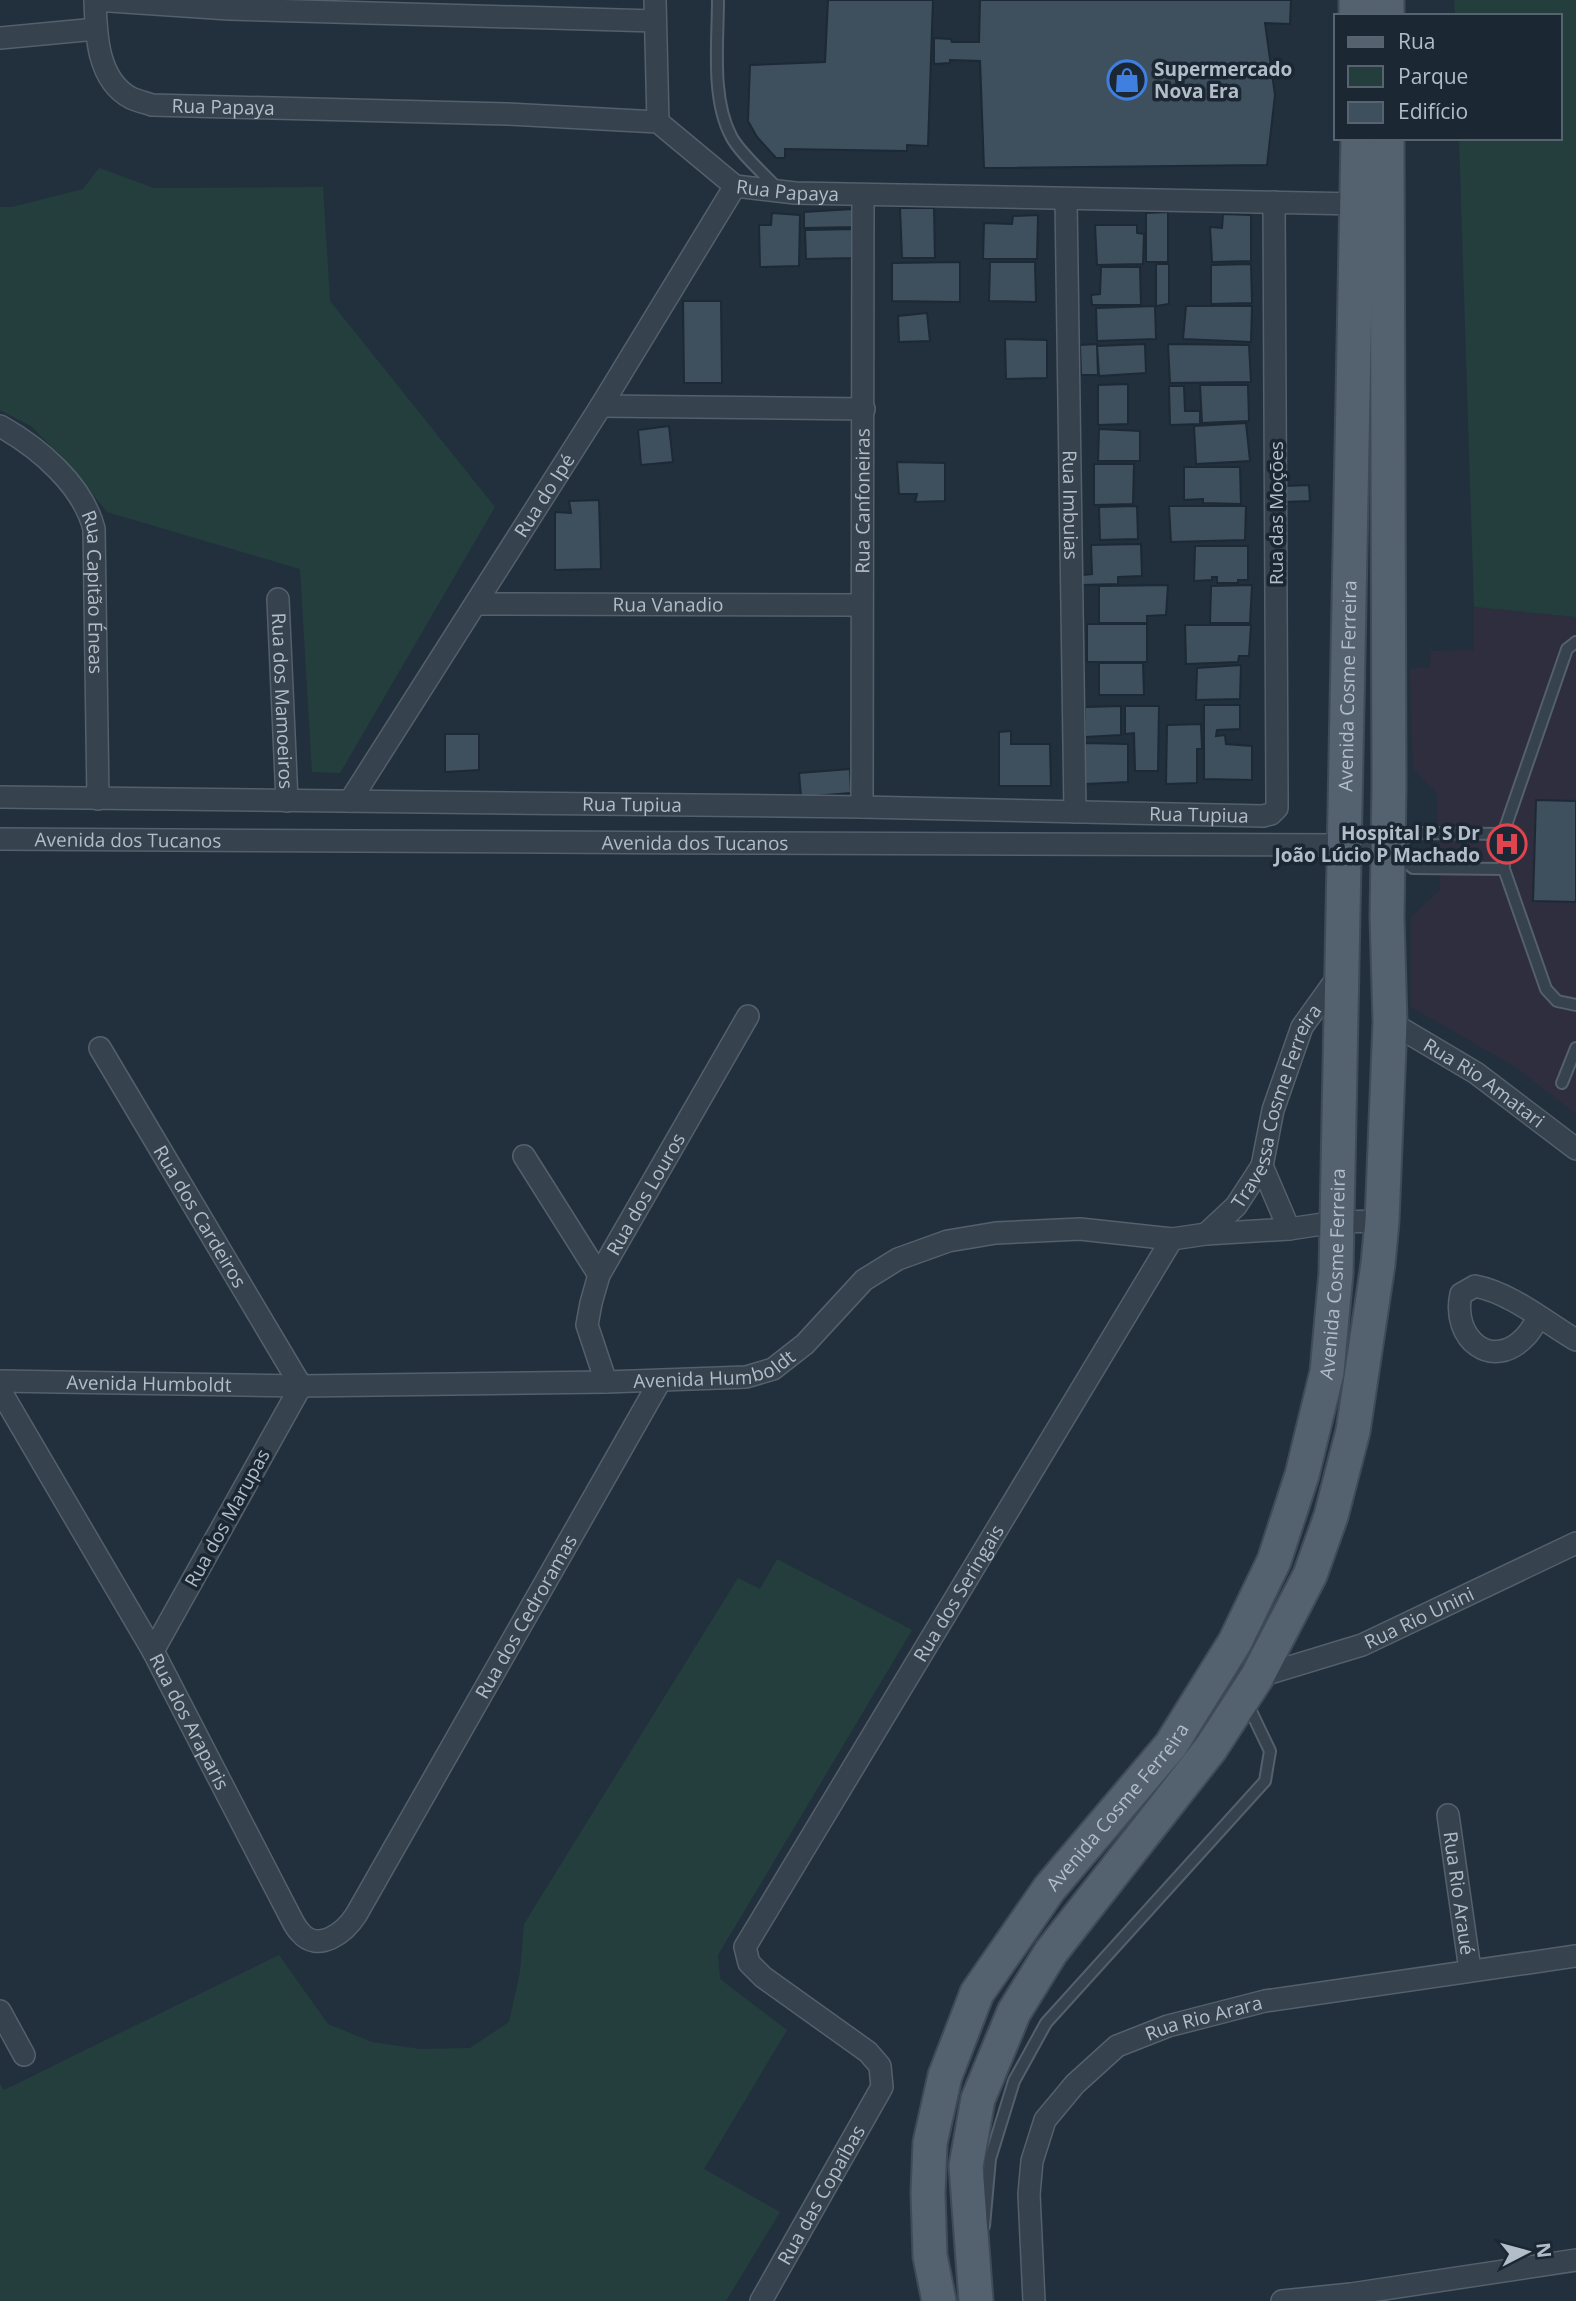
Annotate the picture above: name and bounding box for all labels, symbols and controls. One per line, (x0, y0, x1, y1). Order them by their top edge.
legend (1334, 14, 1562, 140)
text: Rua (1398, 27, 1436, 55)
place label: Supermercado Nova Era (1154, 56, 1292, 104)
shop icon: Supermercado Nova Era (1106, 59, 1148, 101)
text: Parque (1398, 62, 1468, 90)
street label: Rua Papaya (171, 93, 275, 121)
text: Edifício (1398, 97, 1468, 125)
street label: Rua Papaya (735, 173, 839, 207)
street label: Rua Canfoneiras (849, 428, 876, 574)
street label: Rua das Moções (1263, 441, 1289, 585)
street label: Rua do Ipé (508, 449, 580, 542)
street label: Rua Imbuias (1057, 450, 1084, 560)
street label: Rua Capitão Éneas (76, 506, 109, 674)
street label: Avenida Cosme Ferreira (1332, 580, 1362, 792)
street label: Rua Vanadio (613, 591, 723, 618)
street label: Rua dos Mamoeiros (266, 612, 299, 790)
street label: Rua Tupiua (582, 791, 682, 818)
street label: Rua Tupiua (1149, 800, 1249, 829)
place label: Hospital P S Dr João Lúcio P Machado (1273, 820, 1480, 868)
hospital icon: Hospital P S Dr João Lúcio P Machado (1486, 823, 1528, 865)
street label: Avenida dos Tucanos (34, 826, 221, 854)
street label: Avenida dos Tucanos (602, 830, 788, 856)
street label: Travessa Cosme Ferreira (1225, 999, 1327, 1213)
street label: Rua Rio Amatari (1419, 1032, 1550, 1134)
street label: Rua dos Louros (600, 1128, 691, 1260)
street label: Rua dos Cardeiros (148, 1140, 253, 1293)
street label: Avenida Cosme Ferreira (1313, 1168, 1351, 1382)
street label: Avenida Humboldt (633, 1344, 800, 1394)
street label: Avenida Humboldt (66, 1369, 232, 1398)
street label: Rua dos Marupas (178, 1444, 276, 1592)
street label: Rua dos Seringais (907, 1520, 1010, 1667)
street label: Rua dos Cedroramas (469, 1530, 583, 1703)
street label: Rua Rio Unini (1360, 1581, 1478, 1655)
street label: Rua dos Araparis (143, 1649, 235, 1794)
street label: Avenida Cosme Ferreira (1040, 1718, 1195, 1896)
street label: Rua Rio Araué (1437, 1830, 1481, 1957)
street label: Rua Rio Arara (1141, 1989, 1265, 2047)
street label: Rua das Copaíbas (771, 2120, 871, 2269)
north arrow (1492, 2217, 1562, 2287)
text: N (1530, 2241, 1558, 2259)

